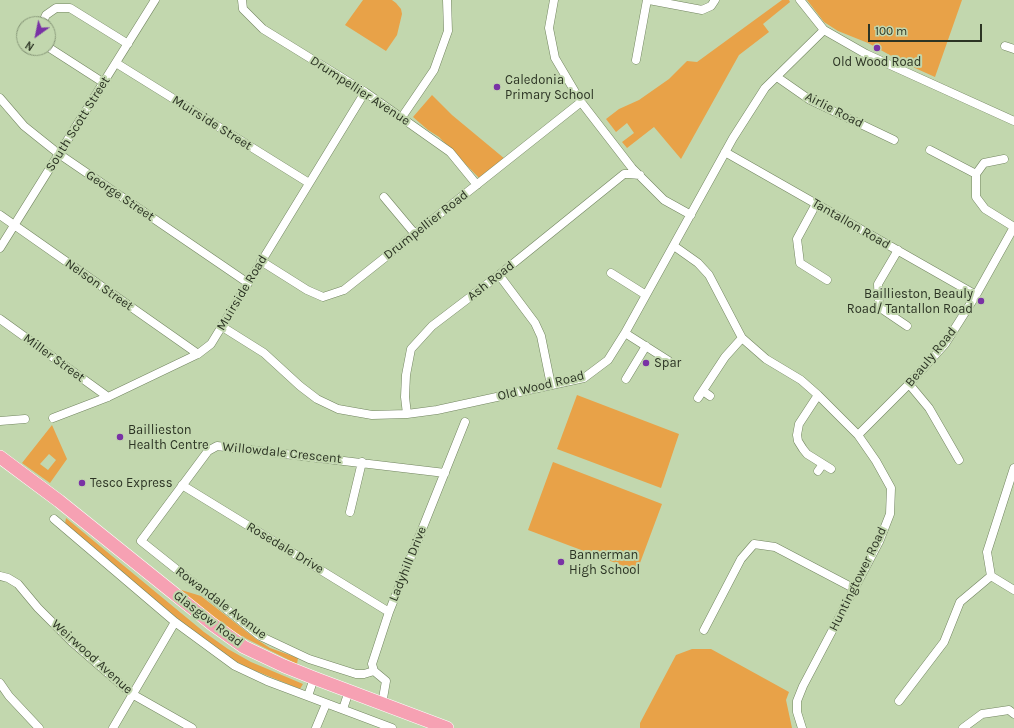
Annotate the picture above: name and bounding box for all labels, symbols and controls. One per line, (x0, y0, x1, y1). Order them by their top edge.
north arrow (16, 16, 56, 56)
scale bar (870, 16, 984, 42)
text: 100 m (875, 24, 907, 38)
text: N (23, 38, 37, 53)
marker: Old Wood Road (872, 43, 882, 53)
street label: Drumpellier Avenue (307, 53, 413, 129)
place label: Old Wood Road (833, 54, 921, 70)
place label: Caledonia Primary School (505, 72, 594, 103)
street label: South Scott Street (43, 74, 113, 174)
marker: Caledonia Primary School (492, 82, 502, 92)
street label: Airlie Road (802, 89, 866, 131)
street label: Muirside Street (169, 92, 255, 154)
street label: George Street (83, 167, 157, 225)
street label: Drumpellier Road (381, 187, 471, 263)
street label: Tantallon Road (809, 195, 893, 253)
street label: Muirside Road (213, 252, 271, 334)
street label: Nelson Street (62, 256, 136, 314)
street label: Ash Road (464, 258, 518, 304)
place label: Baillieston, Beauly Road/ Tantallon Road (847, 286, 973, 317)
marker: Baillieston, Beauly Road/ Tantallon Road (976, 296, 986, 306)
street label: Beauly Road (902, 324, 960, 390)
street label: Miller Street (20, 330, 88, 386)
place label: Spar (654, 355, 681, 371)
marker: Spar (641, 358, 651, 368)
street label: Old Wood Road (496, 368, 586, 404)
place label: Baillieston Health Centre (128, 422, 209, 453)
marker: Baillieston Health Centre (115, 432, 125, 442)
street label: Willowdale Crescent (222, 439, 342, 467)
place label: Tesco Express (90, 475, 173, 491)
marker: Tesco Express (77, 478, 87, 488)
street label: Rosedale Drive (244, 519, 326, 577)
street label: Ladyhill Drive (386, 524, 430, 604)
street label: Huntingtower Road (826, 524, 890, 634)
place label: Bannerman High School (569, 547, 640, 578)
marker: Bannerman High School (556, 557, 566, 567)
street label: Rowandale Avenue (172, 564, 270, 642)
street label: Glasgow Road (170, 588, 246, 650)
street label: Weirwood Avenue (48, 617, 136, 697)

